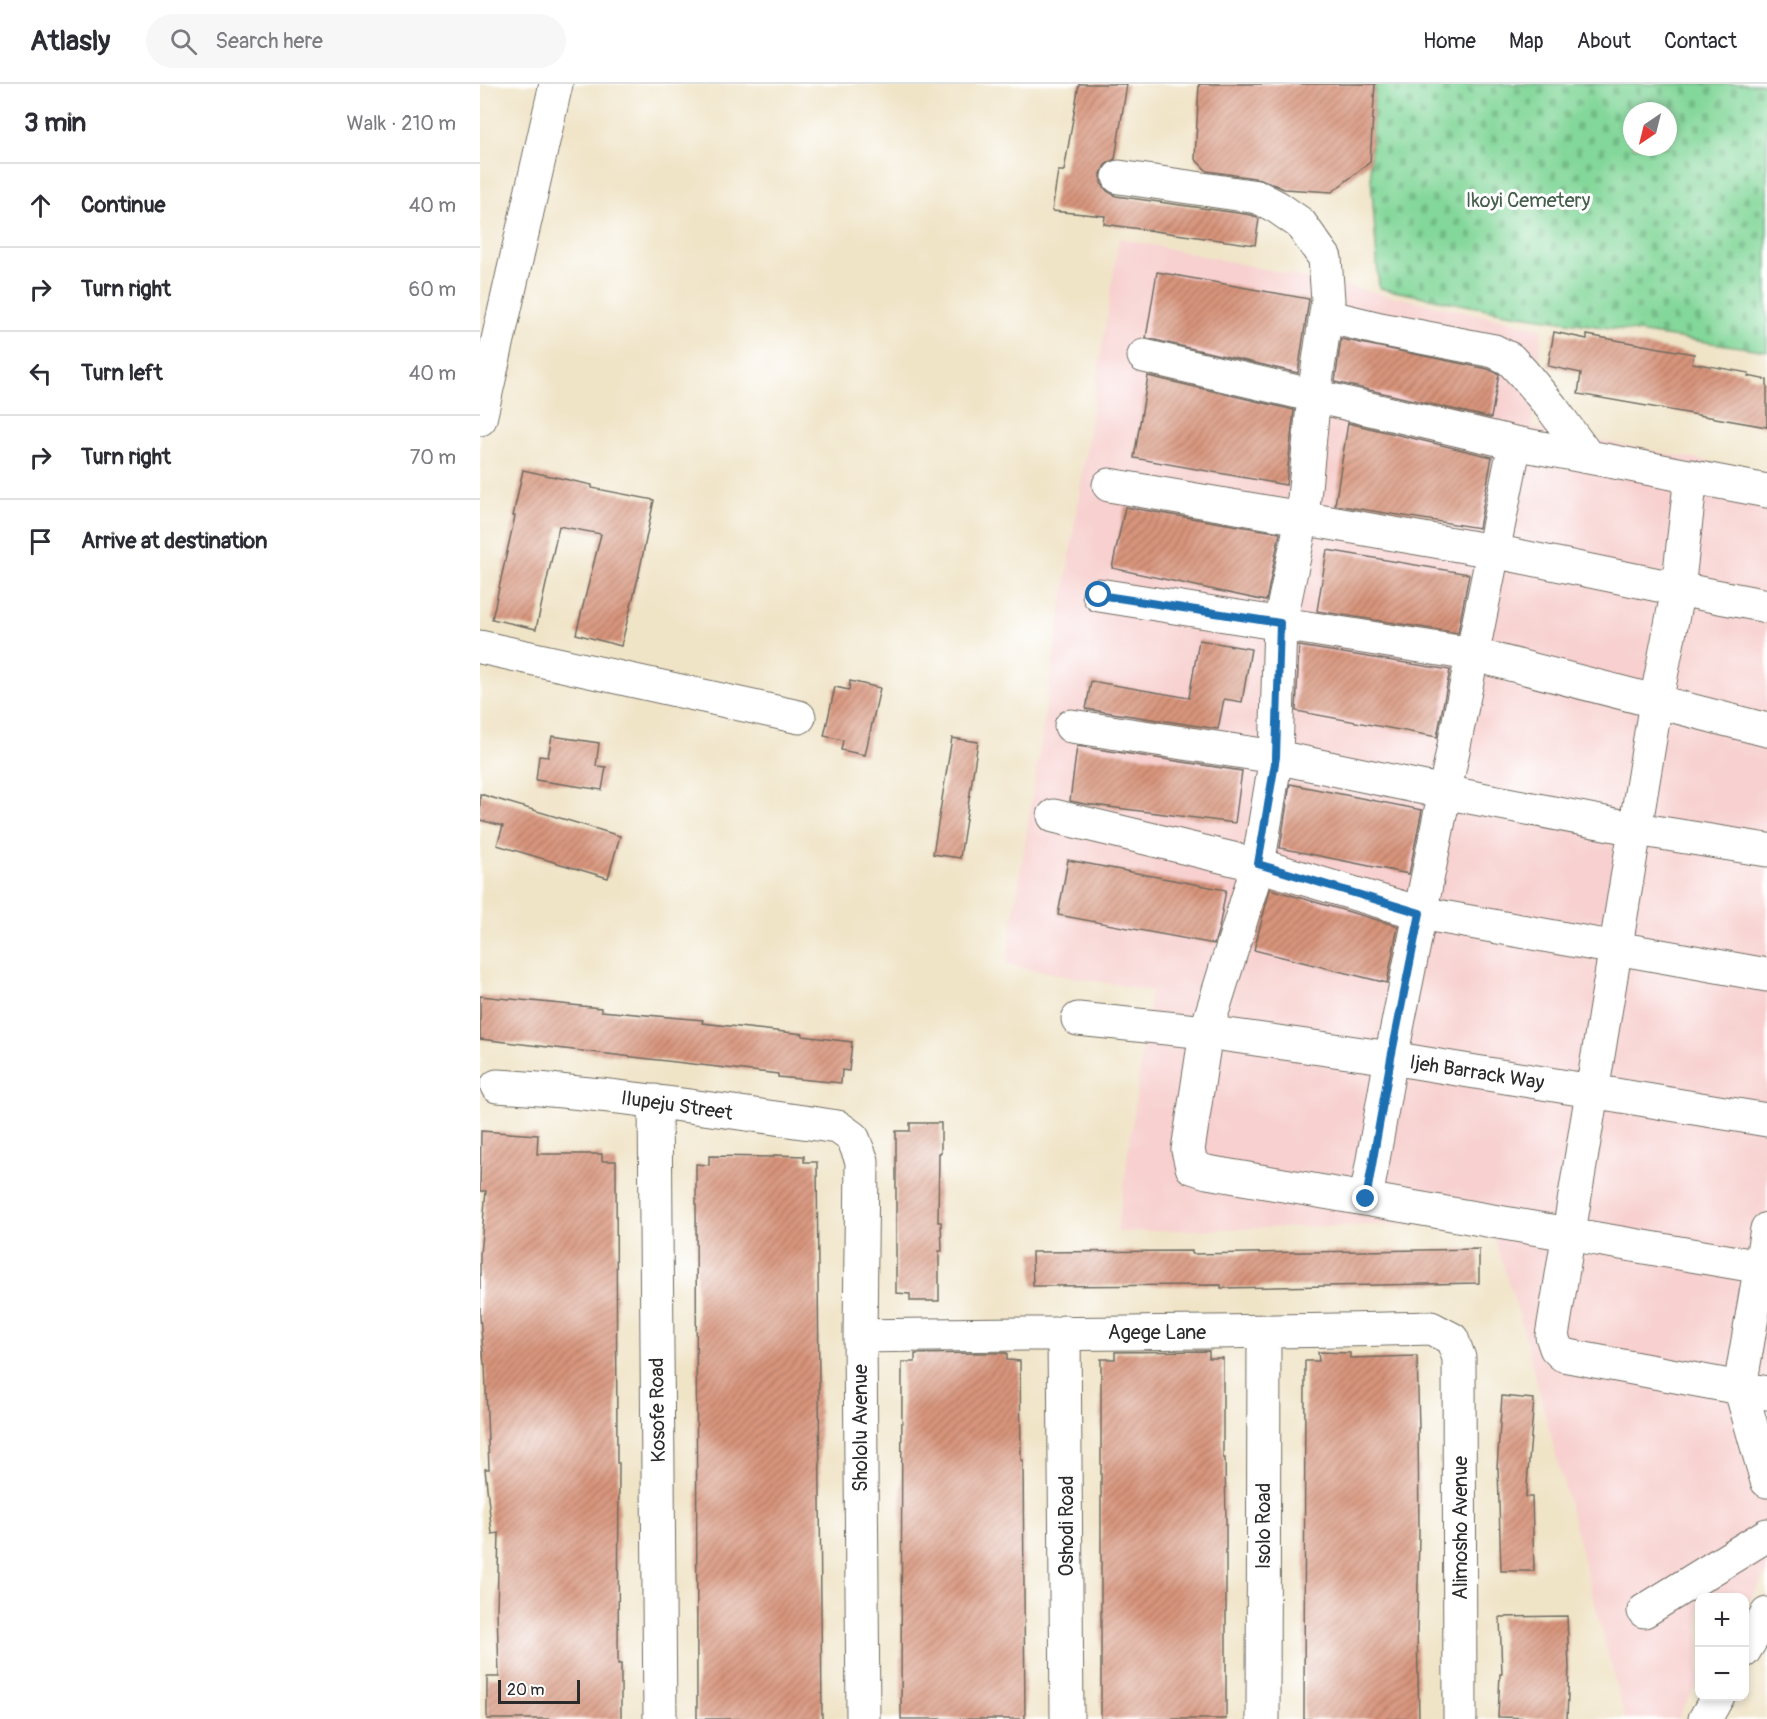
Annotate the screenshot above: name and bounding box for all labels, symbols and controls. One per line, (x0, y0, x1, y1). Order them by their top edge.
search box (146, 14, 566, 68)
text: Atlasly (30, 24, 110, 59)
icon: search (167, 25, 200, 58)
text: Search here (215, 27, 323, 55)
text: Home (1423, 28, 1476, 55)
text: Map (1509, 28, 1544, 55)
text: About (1577, 28, 1631, 55)
text: Contact (1664, 28, 1737, 55)
north arrow (1623, 102, 1677, 156)
text: 3 min (24, 107, 86, 139)
text: Walk · 210 m (347, 111, 456, 136)
park label: Ikoyi Cemetery (1466, 188, 1591, 213)
icon: ahead (24, 189, 57, 222)
text: Continue (81, 191, 165, 219)
text: 40 m (409, 193, 456, 218)
icon: right (24, 273, 57, 306)
text: Turn right (81, 275, 171, 303)
text: 60 m (409, 277, 456, 302)
icon: left (24, 357, 57, 390)
text: Turn left (81, 359, 163, 387)
text: 40 m (409, 361, 456, 386)
icon: right (24, 441, 57, 474)
text: Turn right (81, 443, 171, 471)
text: 70 m (410, 445, 456, 470)
icon: arrive (24, 525, 57, 558)
text: Arrive at destination (81, 527, 267, 555)
route start (1085, 581, 1111, 607)
street label: Ijeh Barrack Way (1408, 1050, 1546, 1096)
street label: Ilupeju Street (619, 1085, 735, 1126)
route end (1352, 1185, 1378, 1211)
street label: Agege Lane (1108, 1320, 1206, 1345)
street label: Kosofe Road (644, 1357, 671, 1463)
street label: Shololu Avenue (848, 1364, 873, 1492)
street label: Alimosho Avenue (1448, 1456, 1473, 1600)
street label: Oshodi Road (1054, 1476, 1079, 1576)
street label: Isolo Road (1251, 1483, 1276, 1569)
map controls (1695, 1593, 1749, 1701)
button: + (1695, 1593, 1749, 1647)
button: − (1695, 1647, 1749, 1701)
scale bar (498, 1677, 580, 1704)
text: 20 m (507, 1680, 545, 1700)

